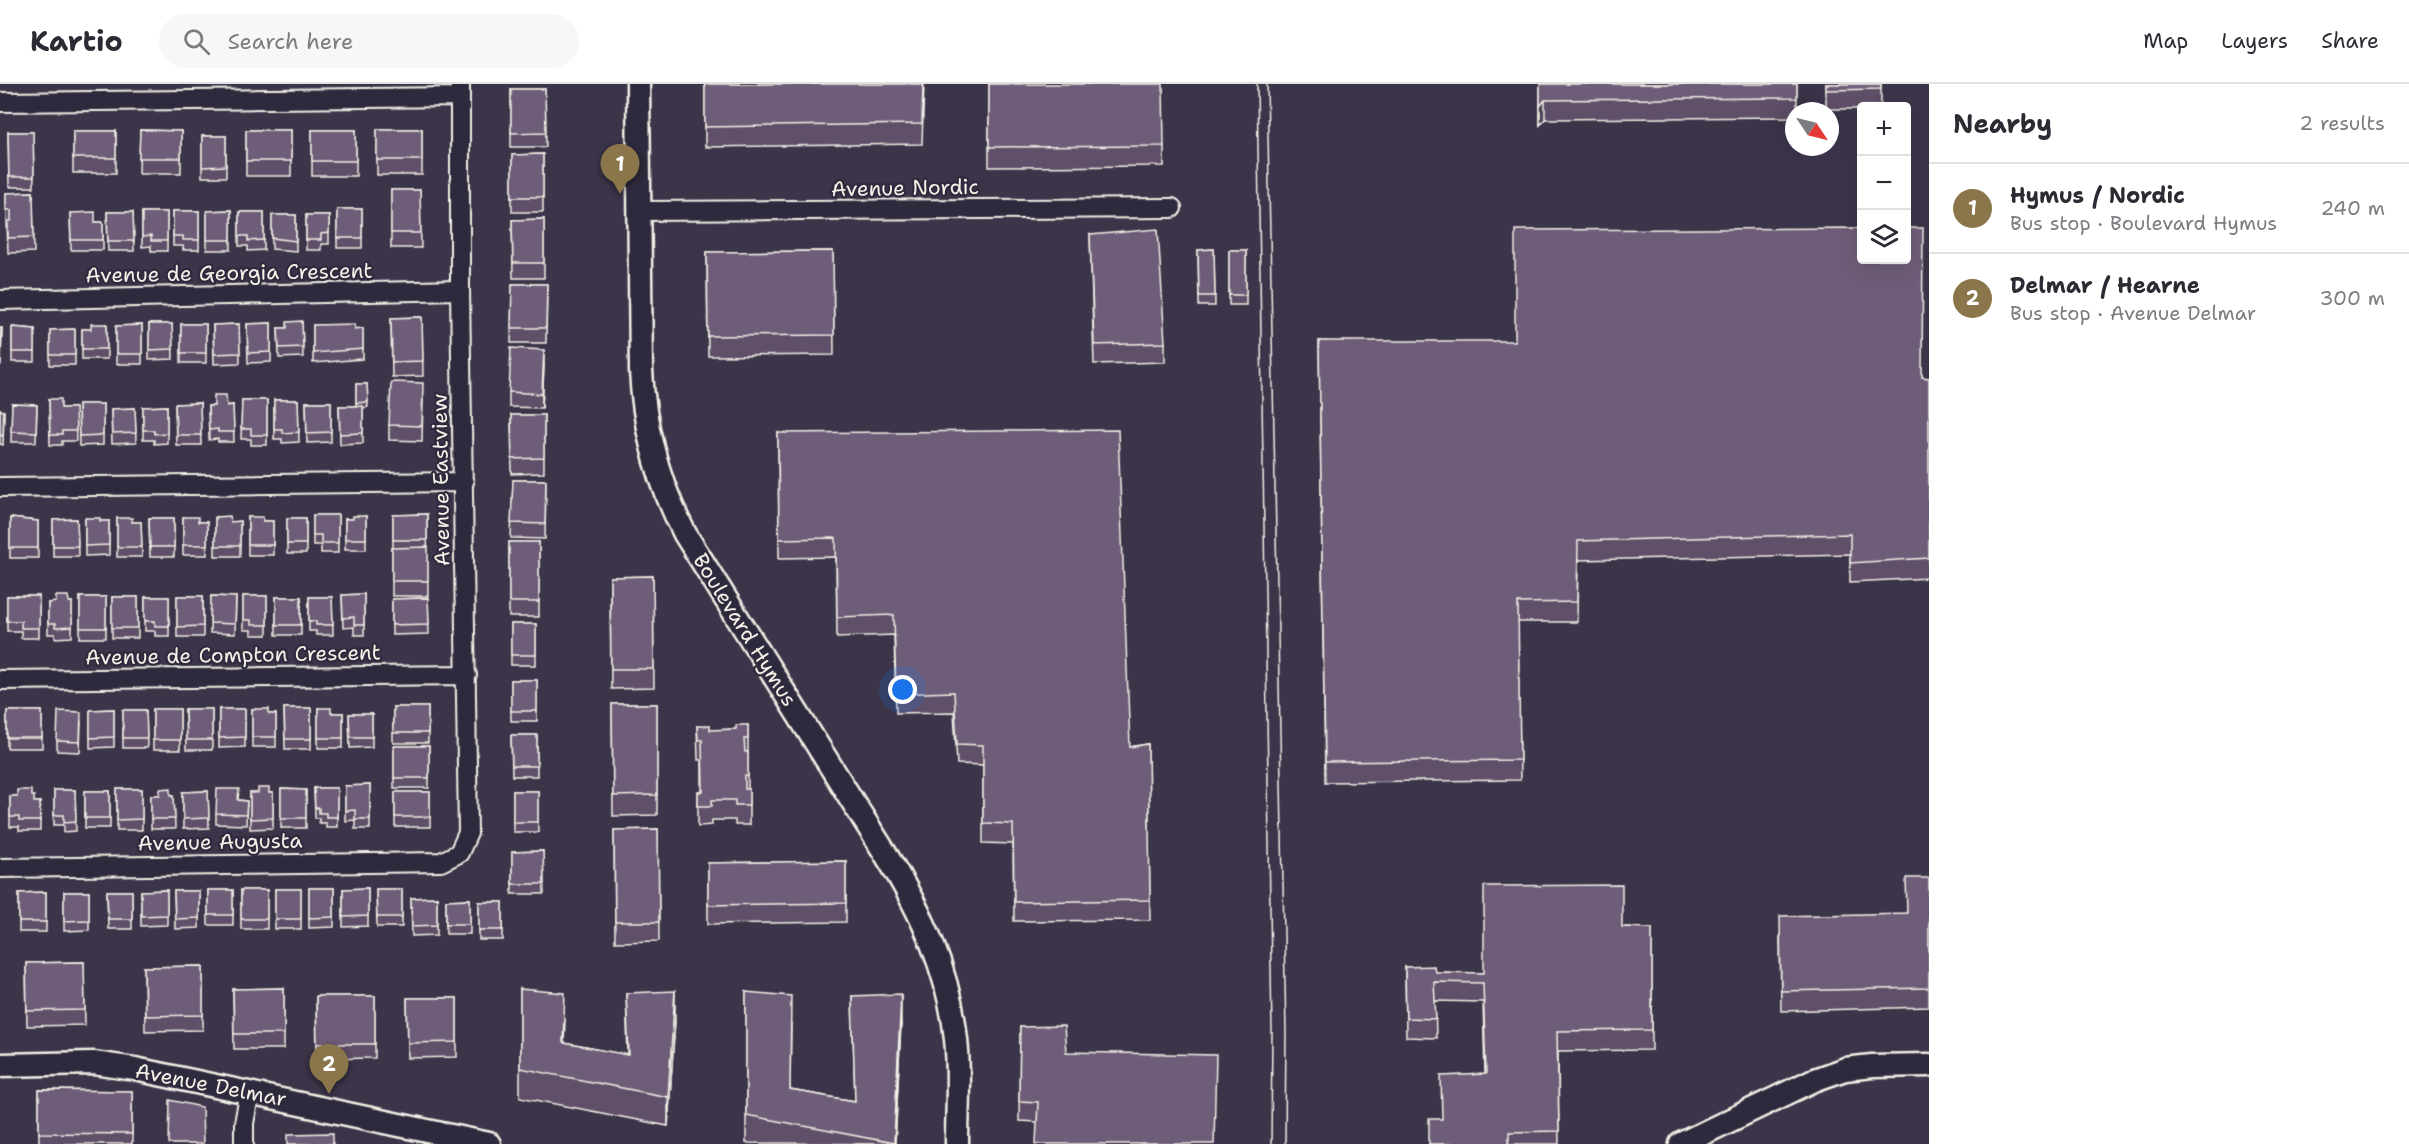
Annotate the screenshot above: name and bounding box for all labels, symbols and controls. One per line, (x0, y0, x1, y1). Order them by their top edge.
search box (159, 14, 579, 68)
text: Kartio (30, 22, 123, 60)
icon: search (180, 25, 213, 58)
text: Search here (228, 27, 353, 56)
text: Map (2143, 27, 2188, 55)
text: Layers (2221, 27, 2288, 55)
text: Share (2321, 27, 2379, 55)
north arrow (1785, 102, 1839, 156)
map controls (1857, 102, 1911, 264)
button: + (1857, 102, 1911, 156)
text: Nearby (1953, 106, 2052, 141)
text: 2 results (2299, 110, 2385, 136)
pin: 1 (600, 144, 640, 194)
button: − (1857, 156, 1911, 210)
street label: Avenue Nordic (831, 173, 979, 203)
text: Hymus / Nordic (2010, 181, 2185, 210)
text: 1 (1968, 195, 1977, 221)
text: 240 m (2320, 195, 2385, 221)
button: layers (1857, 210, 1911, 264)
text: Bus stop · Boulevard Hymus (2010, 210, 2277, 236)
street label: Avenue de Georgia Crescent (85, 256, 373, 290)
text: Delmar / Hearne (2010, 271, 2200, 300)
text: 2 (1966, 285, 1980, 311)
text: 300 m (2319, 285, 2385, 311)
text: Bus stop · Avenue Delmar (2010, 300, 2256, 326)
street label: Avenue Eastview (425, 394, 457, 566)
street label: Boulevard Hymus (687, 548, 803, 712)
street label: Avenue de Compton Crescent (85, 638, 381, 672)
your location (888, 675, 917, 704)
street label: Avenue Augusta (137, 827, 303, 857)
pin: 2 (310, 1044, 348, 1094)
street label: Avenue Delmar (133, 1057, 289, 1113)

